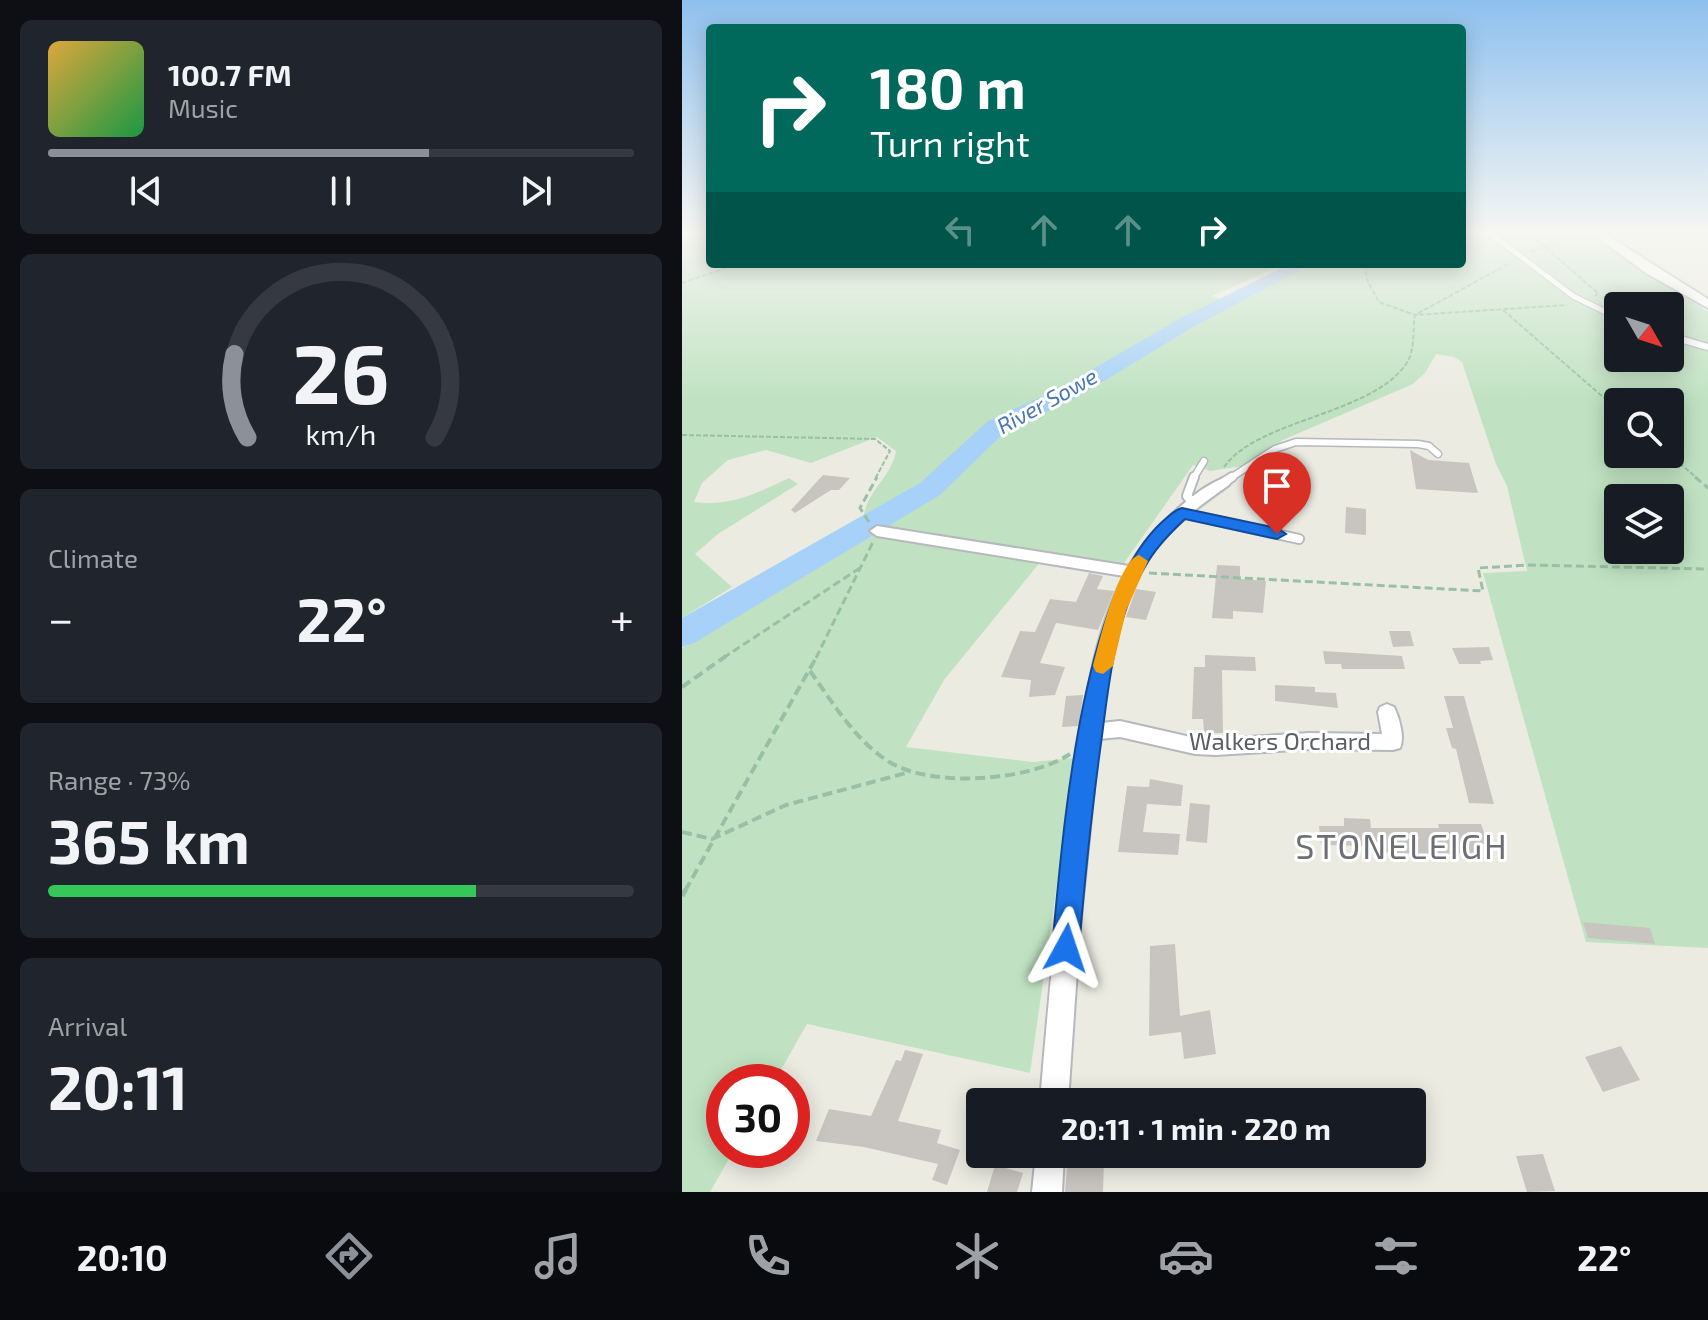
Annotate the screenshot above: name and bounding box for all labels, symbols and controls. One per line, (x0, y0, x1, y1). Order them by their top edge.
text: 180 m (870, 53, 1026, 120)
text: 100.7 FM (168, 56, 292, 92)
icon: right (738, 56, 842, 160)
text: Music (168, 92, 238, 123)
text: Turn right (870, 121, 1030, 164)
icon: previous (124, 169, 168, 213)
icon: pause (319, 169, 363, 213)
icon: next (514, 169, 558, 213)
icon: left (938, 208, 982, 252)
icon: ahead (1022, 208, 1066, 252)
icon: ahead (1106, 208, 1150, 252)
icon: right (1190, 208, 1234, 252)
north arrow (1604, 292, 1684, 372)
map controls (1604, 292, 1684, 564)
text: 26 (292, 320, 390, 420)
water label: River Sowe (992, 362, 1101, 438)
button: search (1604, 388, 1684, 468)
text: km/h (306, 416, 376, 451)
pin (1243, 452, 1311, 534)
icon: arrive (1255, 464, 1299, 508)
button: layers (1604, 484, 1684, 564)
text: Climate (48, 542, 138, 573)
text: 22° (297, 582, 387, 654)
text: − (48, 591, 74, 644)
text: + (610, 591, 634, 644)
street label: Walkers Orchard (1189, 726, 1371, 755)
text: Range · 73% (48, 764, 191, 795)
text: 365 km (48, 804, 250, 876)
district label: STONELEIGH (1295, 825, 1509, 866)
position arrow (1024, 906, 1108, 990)
text: Arrival (48, 1010, 127, 1041)
text: 20:11 (48, 1050, 188, 1122)
speed limit sign: 30 (706, 1064, 810, 1168)
text: 20:11 · 1 min · 220 m (1061, 1110, 1331, 1146)
icon: directions (321, 1228, 377, 1284)
icon: music (530, 1228, 586, 1284)
icon: phone (740, 1228, 796, 1284)
icon: climate (949, 1228, 1005, 1284)
icon: car (1158, 1228, 1214, 1284)
icon: filters (1368, 1228, 1424, 1284)
text: 20:10 (77, 1235, 168, 1278)
text: 22° (1577, 1235, 1631, 1278)

